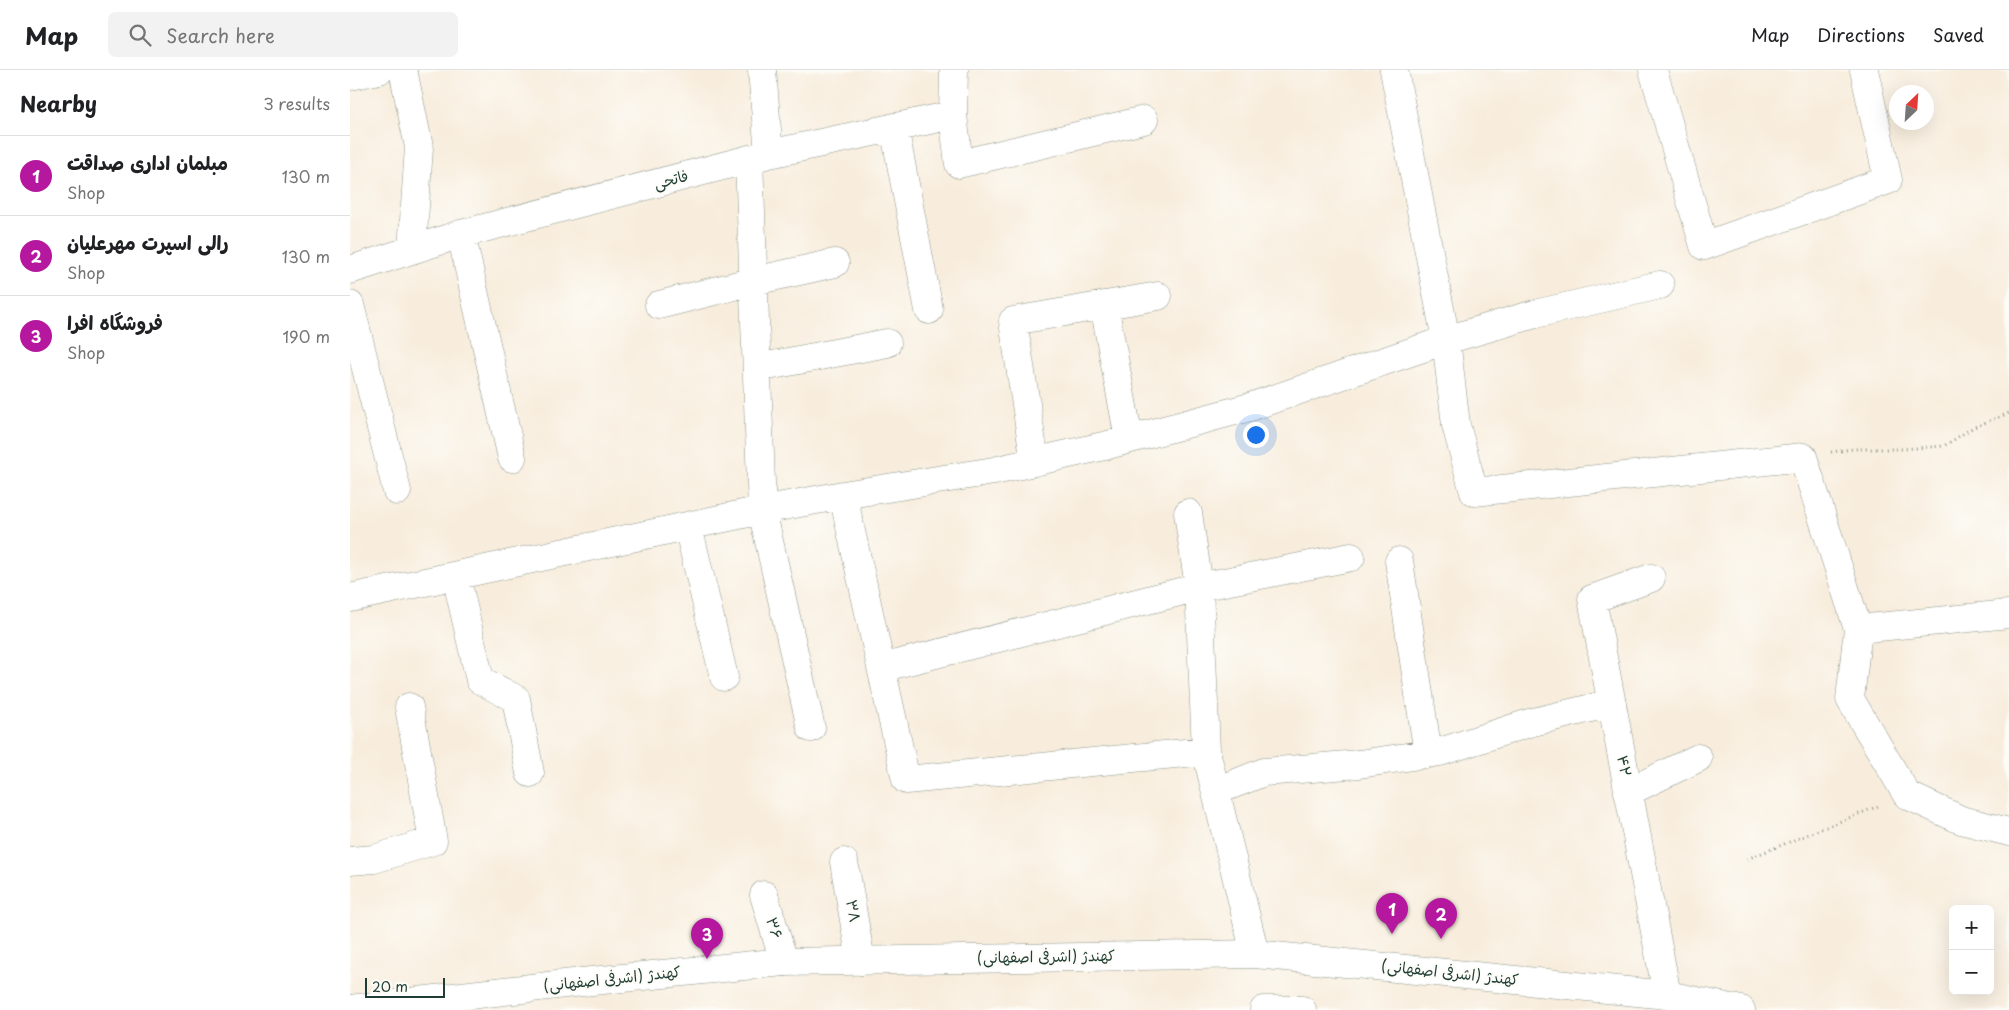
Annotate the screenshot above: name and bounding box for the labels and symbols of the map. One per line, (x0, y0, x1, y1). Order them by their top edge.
north arrow (1889, 85, 1934, 130)
street label: فاتحی (651, 163, 690, 194)
your location (1243, 422, 1269, 448)
street label: ۴۲ (1612, 753, 1639, 778)
pin: 1 (1376, 893, 1408, 934)
street label: ۳۸ (841, 898, 868, 924)
pin: 2 (1425, 898, 1457, 939)
street label: ۳۶ (761, 914, 790, 941)
pin: 3 (691, 918, 723, 959)
street label: کهندژ (اشرفی اصفهانی) (977, 943, 1115, 968)
street label: کهندژ (اشرفی اصفهانی) (1380, 953, 1520, 990)
street label: کهندژ (اشرفی اصفهانی) (542, 959, 682, 996)
scale bar (365, 975, 445, 998)

